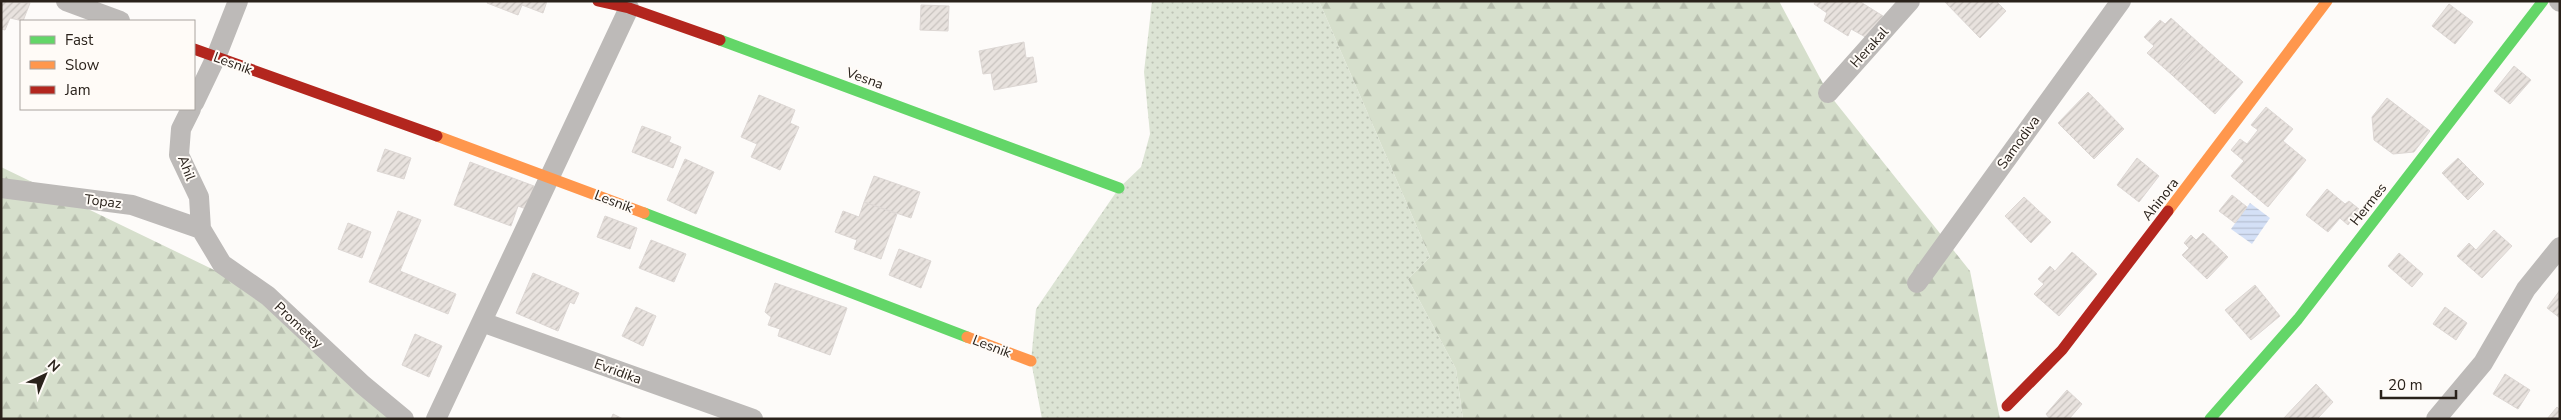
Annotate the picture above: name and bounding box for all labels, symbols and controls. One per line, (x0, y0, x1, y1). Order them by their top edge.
legend (20, 20, 195, 110)
street label: Herakal (1846, 22, 1893, 72)
text: Fast (65, 30, 94, 50)
street label: Lesnik (211, 48, 256, 80)
text: Slow (65, 55, 100, 75)
street label: Vesna (843, 63, 886, 94)
text: Jam (64, 80, 91, 100)
street label: Samodiva (1993, 112, 2044, 173)
street label: Ahil (173, 153, 200, 184)
street label: Ahinora (2138, 174, 2183, 225)
street label: Hermes (2346, 179, 2391, 230)
street label: Lesnik (592, 185, 637, 218)
street label: Topaz (83, 190, 123, 213)
street label: Prometey (270, 298, 328, 353)
street label: Lesnik (970, 330, 1015, 363)
north arrow (20, 350, 70, 400)
street label: Evridika (591, 354, 644, 389)
text: N (43, 356, 64, 376)
scale bar (2381, 368, 2456, 400)
text: 20 m (2388, 375, 2423, 395)

